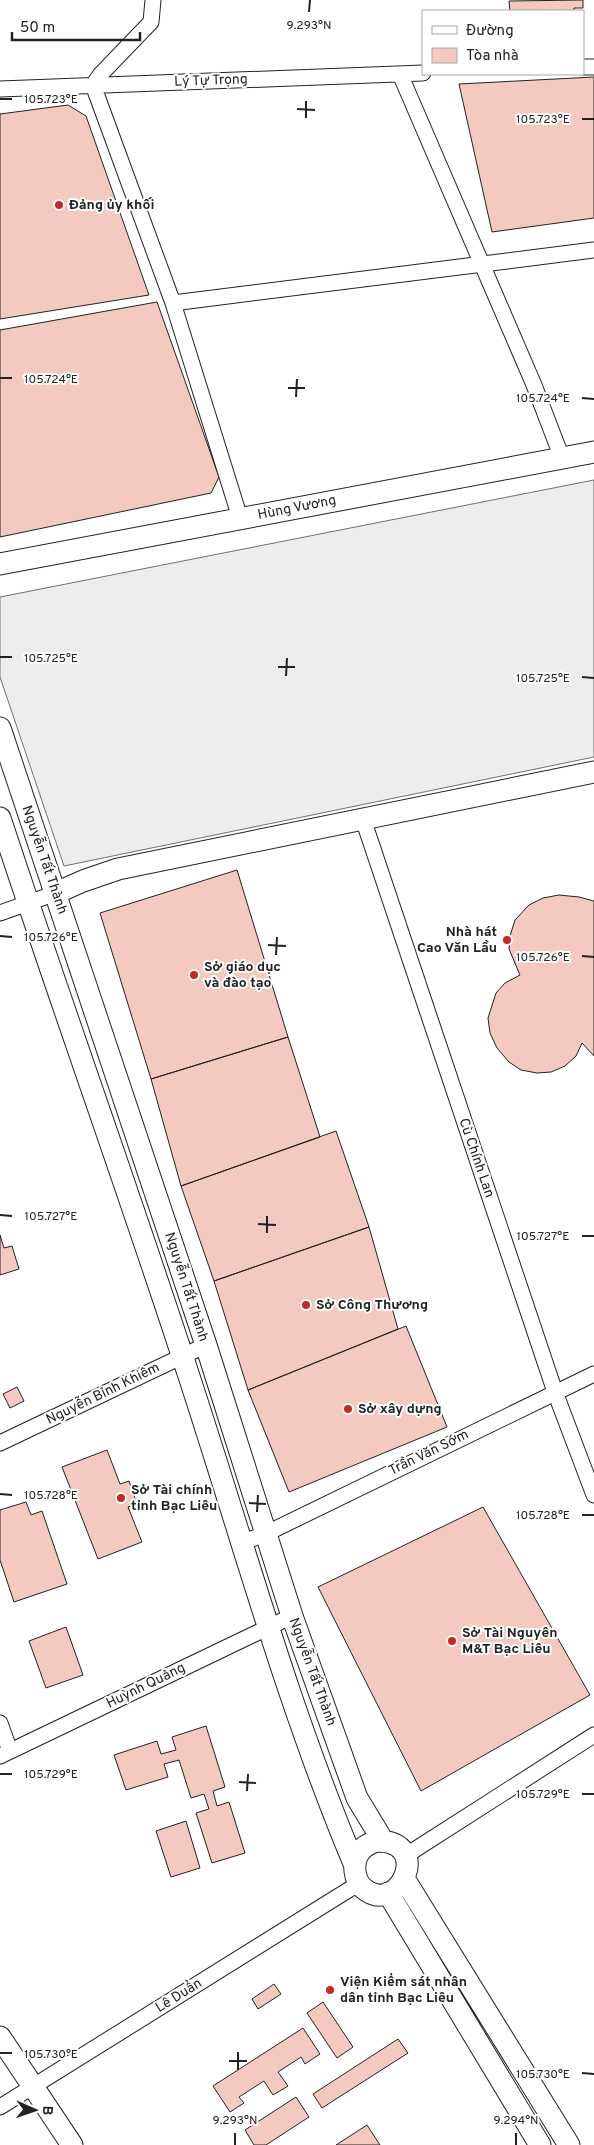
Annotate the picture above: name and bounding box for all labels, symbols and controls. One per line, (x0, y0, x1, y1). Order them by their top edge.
scale bar (12, 10, 140, 42)
legend (422, 10, 584, 75)
text: 9.293°N (286, 18, 332, 34)
text: 50 m (20, 19, 55, 38)
text: Đường (466, 22, 514, 41)
text: Tòa nhà (466, 47, 519, 66)
street label: Lý Tự Trọng (174, 71, 248, 91)
text: 105.723°E (24, 92, 78, 108)
text: 105.723°E (516, 112, 570, 128)
place label: Đảng ủy khối (69, 197, 154, 214)
marker: Đảng ủy khối (53, 199, 65, 211)
text: 105.724°E (24, 372, 78, 388)
text: 105.724°E (516, 391, 570, 407)
street label: Hùng Vương (256, 492, 338, 524)
text: 105.725°E (24, 651, 78, 667)
text: 105.725°E (516, 671, 570, 687)
street label: Nguyễn Tất Thành (17, 803, 72, 917)
place label: Nhà hát Cao Văn Lầu (417, 924, 497, 957)
text: 105.726°E (24, 930, 78, 946)
marker: Nhà hát Cao Văn Lầu (501, 934, 513, 946)
text: 105.726°E (516, 950, 570, 966)
place label: Sở giáo dục và đào tạo (204, 959, 281, 992)
marker: Sở giáo dục và đào tạo (188, 969, 200, 981)
street label: Cù Chính Lan (454, 1116, 498, 1200)
text: 105.727°E (25, 1209, 77, 1225)
text: 105.727°E (517, 1229, 569, 1245)
street label: Nguyễn Tất Thành (160, 1230, 213, 1344)
place label: Sở Công Thương (316, 1297, 428, 1314)
marker: Sở Công Thương (300, 1299, 312, 1311)
street label: Nguyễn Bỉnh Khiêm (43, 1358, 163, 1429)
place label: Sở xây dựng (358, 1401, 442, 1418)
marker: Sở xây dựng (342, 1403, 354, 1415)
street label: Trần Văn Sớm (386, 1426, 472, 1480)
place label: Sở Tài chính tỉnh Bạc Liêu (131, 1482, 217, 1515)
text: 105.728°E (24, 1488, 78, 1504)
marker: Sở Tài chính tỉnh Bạc Liêu (115, 1492, 127, 1504)
text: 105.728°E (516, 1508, 570, 1524)
street label: Nguyễn Tất Thành (285, 1615, 340, 1728)
place label: Sở Tài Nguyên M&T Bạc Liêu (462, 1625, 558, 1658)
marker: Sở Tài Nguyên M&T Bạc Liêu (446, 1635, 458, 1647)
street label: Huỳnh Quảng (104, 1660, 188, 1712)
text: 105.729°E (24, 1767, 78, 1783)
text: 105.729°E (516, 1787, 570, 1803)
place label: Viện Kiểm sát nhân dân tỉnh Bạc Liêu (340, 1973, 467, 2007)
street label: Lê Duẩn (152, 1974, 205, 2017)
marker: Viện Kiểm sát nhân dân tỉnh Bạc Liêu (324, 1984, 336, 1996)
text: 105.730°E (24, 2047, 78, 2063)
text: 105.730°E (516, 2067, 570, 2083)
north arrow (10, 2085, 60, 2135)
text: B (38, 2105, 55, 2116)
text: 9.293°N (212, 2113, 258, 2129)
text: 9.294°N (493, 2113, 539, 2129)

